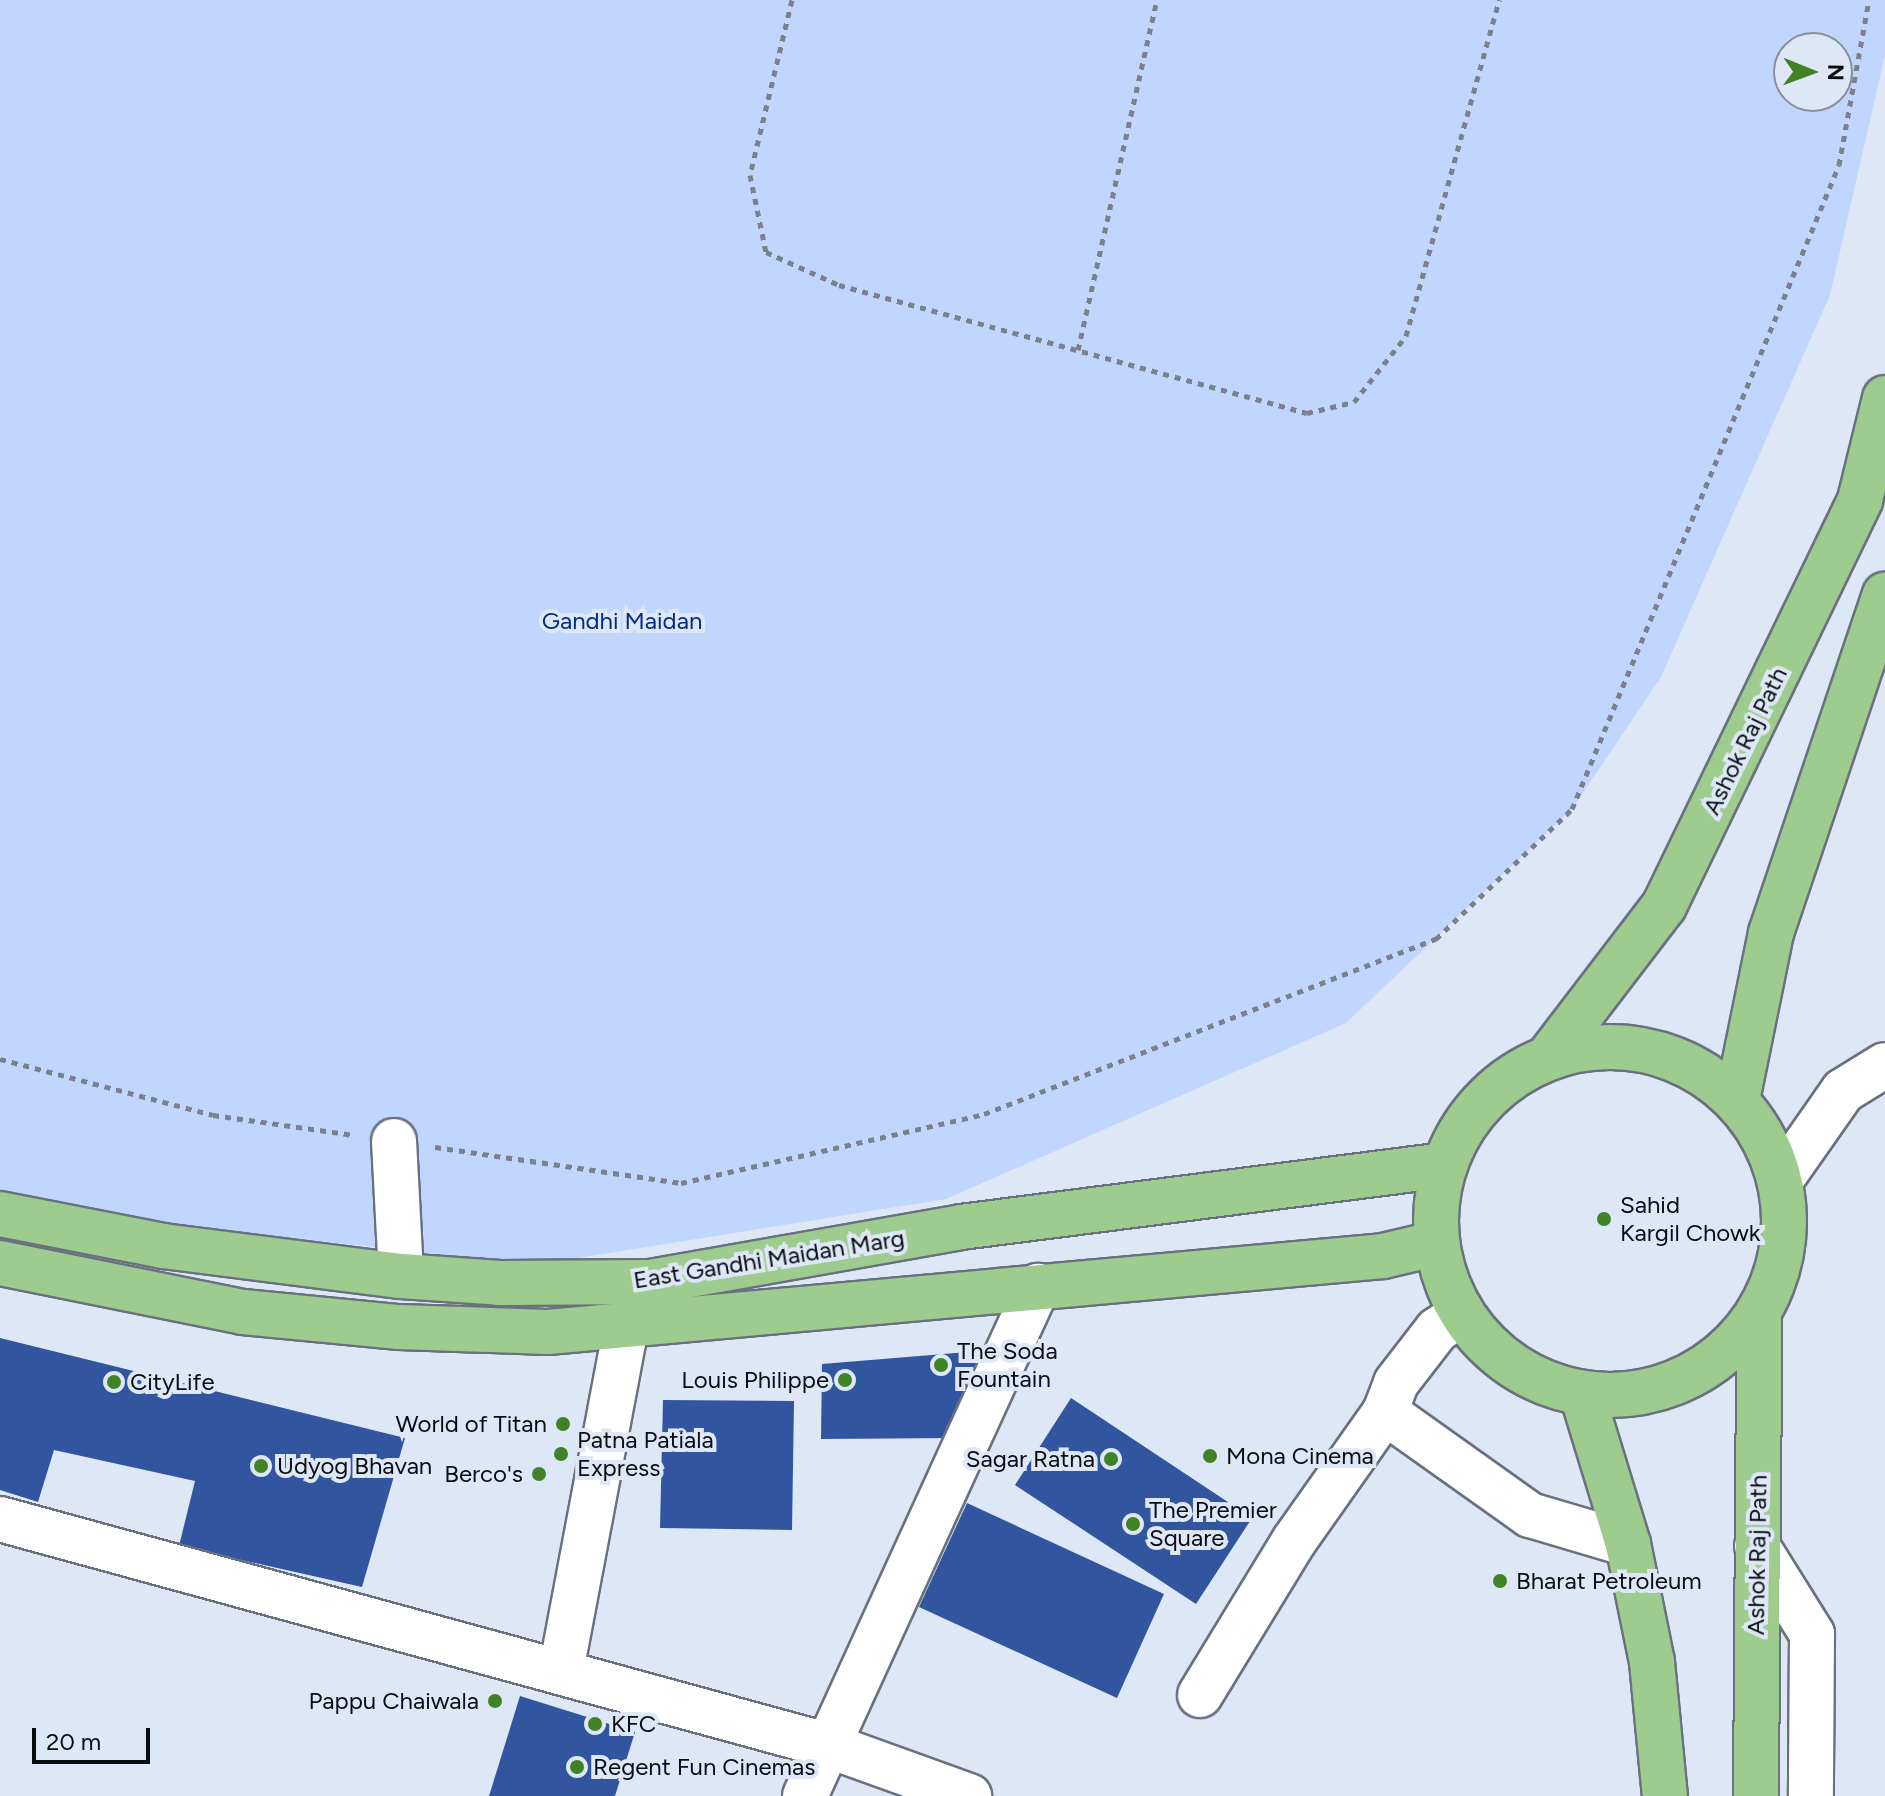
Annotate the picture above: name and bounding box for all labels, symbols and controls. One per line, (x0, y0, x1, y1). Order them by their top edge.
north arrow (1773, 32, 1853, 112)
text: N (1822, 64, 1849, 81)
park label: Gandhi Maidan (542, 607, 702, 635)
street label: Ashok Raj Path (1697, 663, 1793, 819)
place label: Sahid Kargil Chowk (1620, 1191, 1760, 1247)
marker: Sahid Kargil Chowk (1595, 1210, 1613, 1228)
street label: East Gandhi Maidan Marg (631, 1223, 907, 1295)
place label: The Soda Fountain (957, 1337, 1058, 1393)
marker: The Soda Fountain (932, 1356, 950, 1374)
place label: Louis Philippe (681, 1366, 829, 1394)
place label: CityLife (130, 1368, 214, 1396)
marker: Louis Philippe (836, 1371, 854, 1389)
marker: CityLife (105, 1373, 123, 1391)
place label: World of Titan (395, 1410, 547, 1438)
marker: World of Titan (554, 1415, 572, 1433)
place label: Patna Patiala Express (577, 1426, 714, 1482)
place label: Mona Cinema (1226, 1442, 1374, 1470)
marker: Patna Patiala Express (552, 1445, 570, 1463)
place label: Sagar Ratna (966, 1445, 1095, 1473)
marker: Mona Cinema (1201, 1447, 1219, 1465)
marker: Sagar Ratna (1102, 1450, 1120, 1468)
place label: Udyog Bhavan (277, 1452, 432, 1480)
marker: Udyog Bhavan (252, 1457, 270, 1475)
place label: Berco's (444, 1460, 523, 1488)
marker: Berco's (530, 1465, 548, 1483)
street label: Ashok Raj Path (1741, 1475, 1773, 1635)
place label: The Premier Square (1149, 1496, 1277, 1552)
marker: The Premier Square (1124, 1515, 1142, 1533)
place label: Bharat Petroleum (1516, 1567, 1702, 1595)
marker: Bharat Petroleum (1491, 1572, 1509, 1590)
place label: Pappu Chaiwala (309, 1687, 479, 1715)
marker: Pappu Chaiwala (486, 1692, 504, 1710)
place label: KFC (611, 1710, 656, 1738)
scale bar (36, 1712, 154, 1762)
marker: KFC (586, 1715, 604, 1733)
text: 20 m (46, 1727, 101, 1756)
place label: Regent Fun Cinemas (593, 1753, 815, 1781)
marker: Regent Fun Cinemas (568, 1758, 586, 1776)

